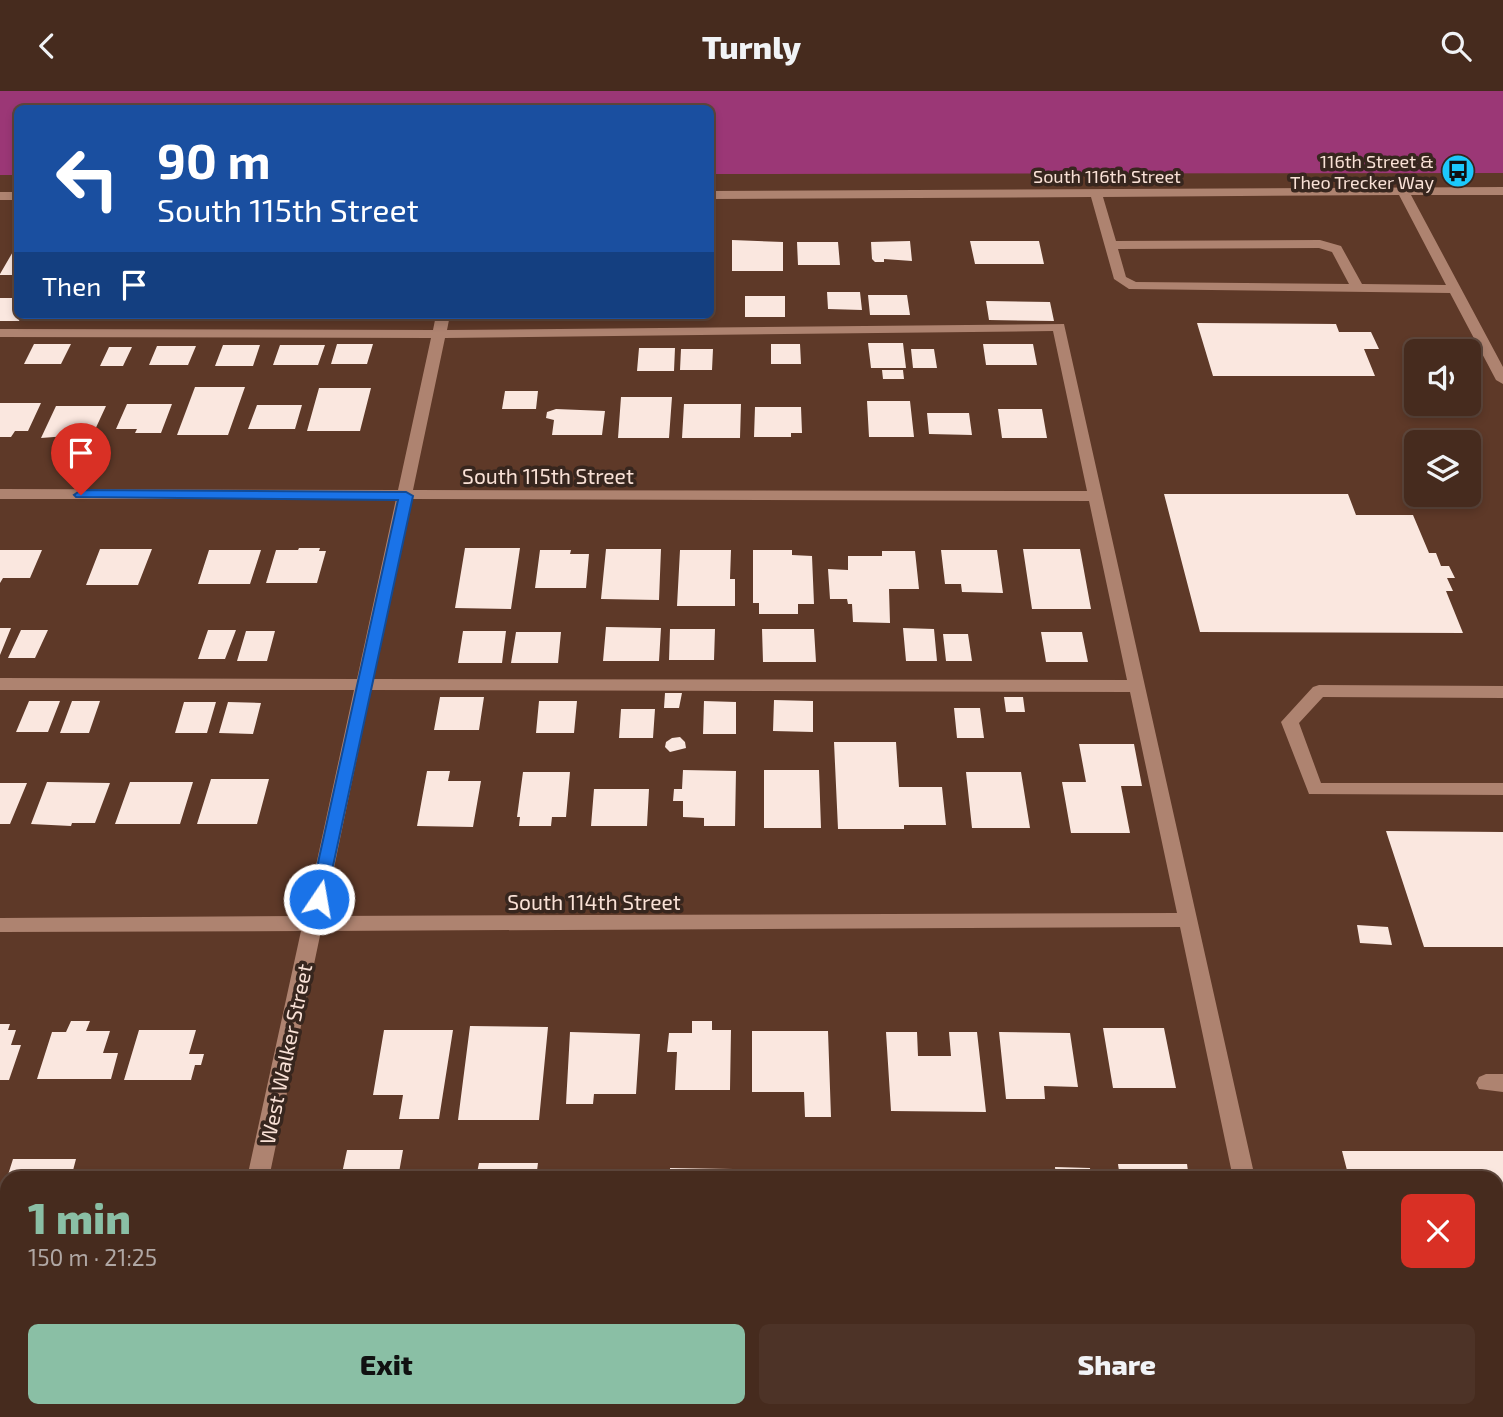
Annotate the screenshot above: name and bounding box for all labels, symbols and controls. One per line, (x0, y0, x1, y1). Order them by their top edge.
icon: back (28, 27, 66, 65)
text: Turnly (702, 27, 801, 65)
icon: search (1437, 27, 1475, 65)
text: 90 m (157, 130, 271, 189)
icon: left (42, 133, 133, 224)
place label: 116th Street & Theo Trecker Way (1290, 150, 1434, 193)
bus stop icon: 116th Street & Theo Trecker Way (1439, 152, 1477, 190)
street label: South 116th Street (1033, 165, 1181, 187)
text: South 115th Street (157, 190, 419, 228)
icon: arrive (115, 266, 153, 304)
text: Then (42, 270, 101, 301)
map controls (1404, 339, 1481, 507)
button: sound (1404, 339, 1481, 416)
pin (51, 423, 111, 495)
button: layers (1404, 430, 1481, 507)
icon: arrive (62, 434, 100, 472)
street label: South 115th Street (462, 463, 634, 488)
position arrow (282, 862, 356, 936)
street label: South 114th Street (507, 889, 681, 914)
street label: West Walker Street (254, 961, 316, 1147)
text: 1 min (28, 1192, 131, 1242)
button: close (1401, 1194, 1475, 1268)
text: 150 m · 21:25 (28, 1243, 157, 1271)
button: Exit (28, 1324, 745, 1404)
button: Share (759, 1324, 1475, 1404)

